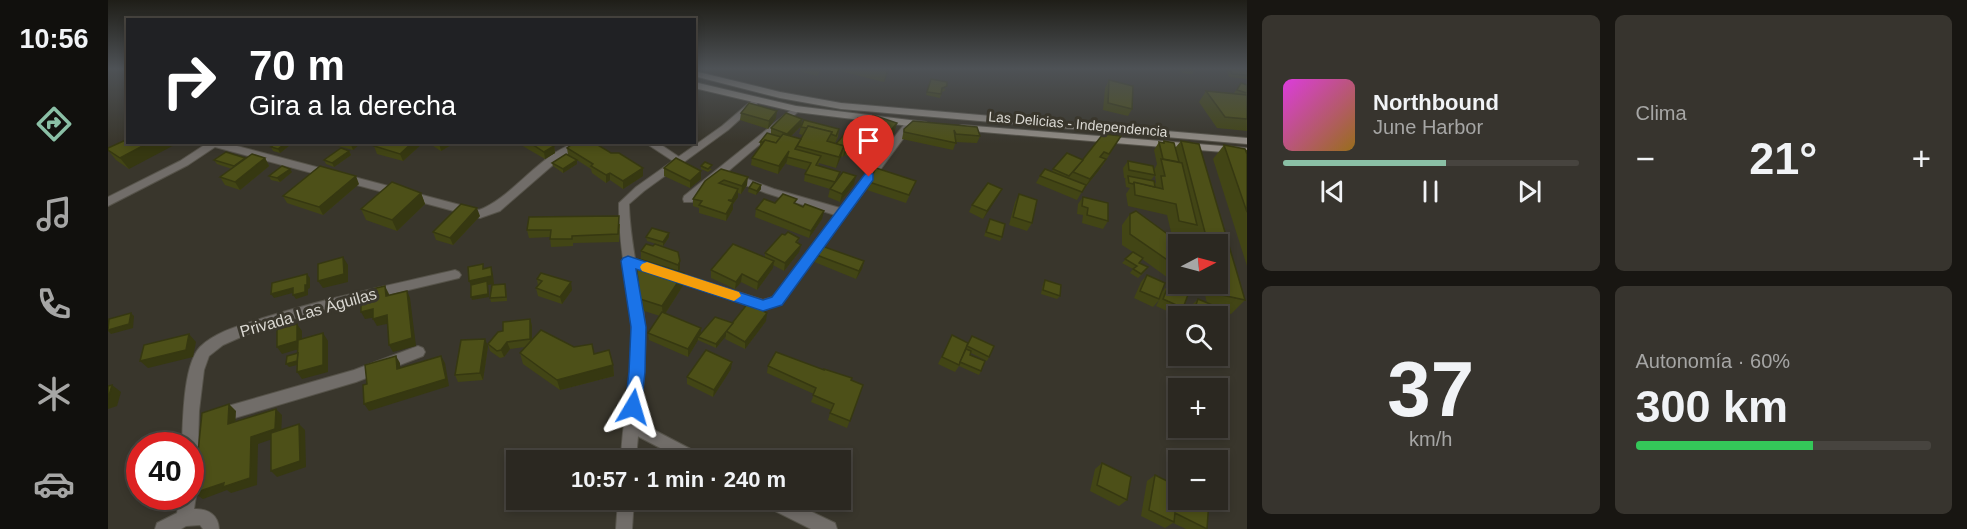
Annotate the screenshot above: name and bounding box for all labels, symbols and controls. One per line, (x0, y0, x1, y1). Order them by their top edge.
text: 10:56 (19, 24, 89, 54)
icon: right (150, 42, 228, 120)
text: 70 m (249, 42, 345, 89)
text: Northbound (1373, 90, 1499, 115)
text: Gira a la derecha (249, 91, 456, 121)
text: Clima (1636, 102, 1687, 124)
icon: directions (33, 103, 75, 145)
street label: Las Delicias - Independencia (988, 108, 1168, 140)
pin (843, 115, 894, 177)
text: June Harbor (1373, 116, 1483, 138)
icon: arrive (852, 124, 885, 157)
text: 21° (1749, 133, 1817, 184)
text: − (1636, 140, 1655, 177)
text: + (1912, 140, 1931, 177)
icon: previous (1316, 175, 1349, 208)
icon: pause (1414, 175, 1447, 208)
icon: next (1513, 175, 1546, 208)
icon: music (33, 193, 75, 235)
north arrow (1168, 234, 1228, 294)
map controls (1168, 234, 1228, 510)
icon: phone (33, 283, 75, 325)
street label: Privada Las Águilas (238, 284, 378, 340)
button: search (1168, 306, 1228, 366)
text: 37 (1387, 345, 1474, 433)
text: Autonomía · 60% (1636, 350, 1790, 372)
icon: climate (33, 373, 75, 415)
position arrow (601, 375, 665, 439)
button: + (1168, 378, 1228, 438)
text: 300 km (1636, 381, 1788, 432)
text: km/h (1409, 428, 1452, 450)
speed limit sign: 40 (126, 432, 204, 510)
button: − (1168, 450, 1228, 510)
icon: car (33, 463, 75, 505)
text: 10:57 · 1 min · 240 m (571, 467, 786, 492)

